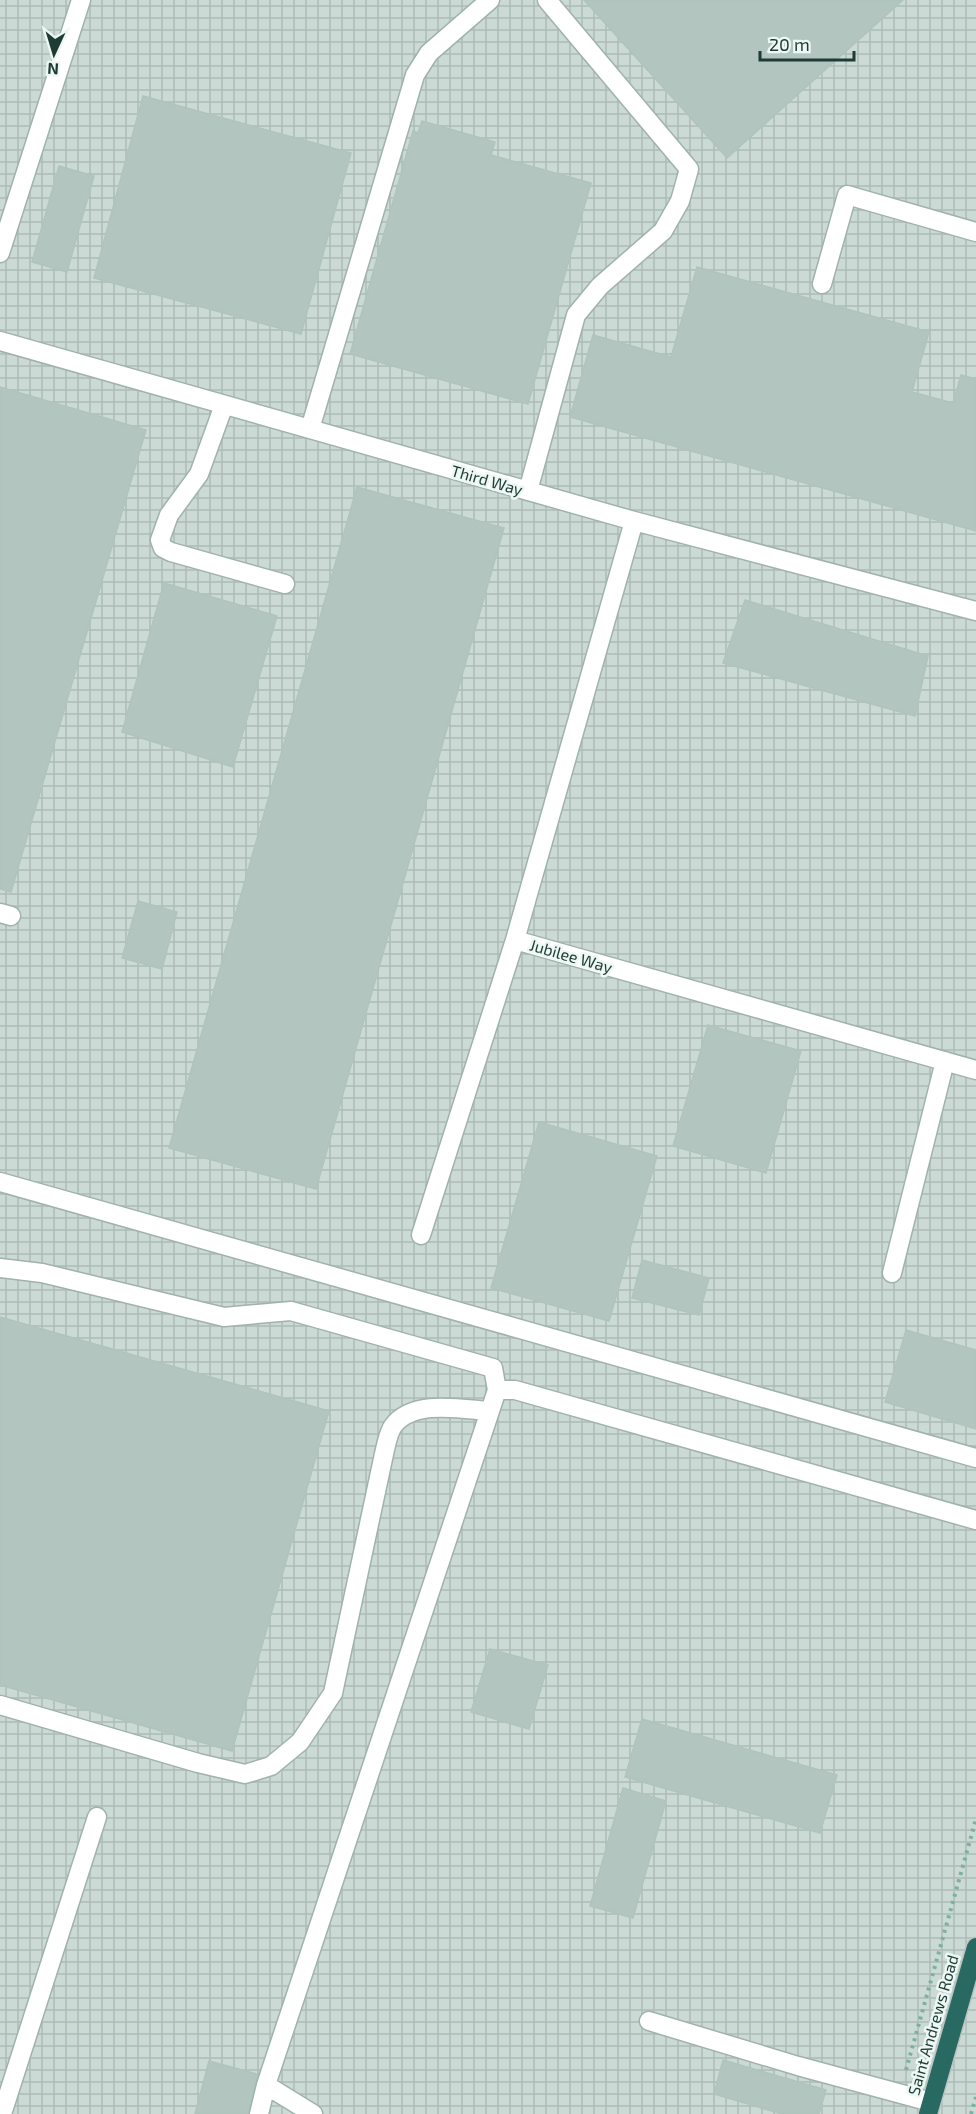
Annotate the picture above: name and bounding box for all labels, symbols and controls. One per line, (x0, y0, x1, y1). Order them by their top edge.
north arrow (24, 24, 84, 84)
scale bar (760, 24, 854, 62)
text: 20 m (769, 33, 810, 55)
text: N (46, 60, 59, 79)
street label: Third Way (449, 460, 526, 499)
street label: Jubilee Way (528, 935, 615, 977)
street label: Saint Andrews Road (903, 1952, 962, 2097)

